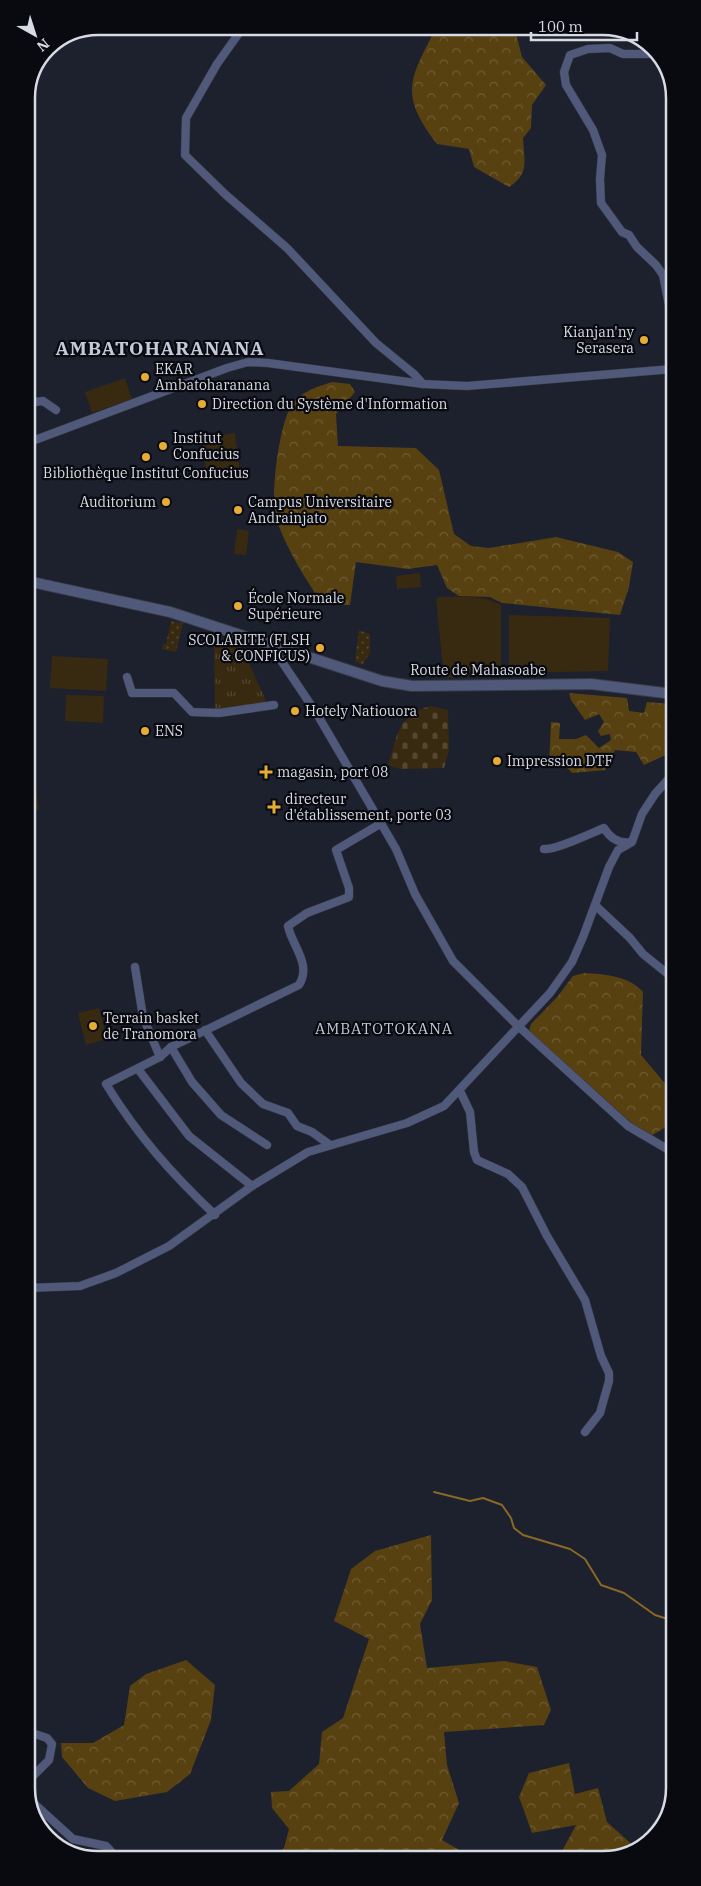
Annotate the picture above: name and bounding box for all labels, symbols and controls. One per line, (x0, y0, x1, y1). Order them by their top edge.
north arrow (10, 10, 60, 60)
scale bar (531, 10, 637, 42)
text: 100 m (538, 17, 583, 36)
text: N (33, 35, 53, 56)
place label: Kianjan'ny Serasera (563, 323, 635, 357)
marker: Kianjan'ny Serasera (638, 334, 650, 346)
district label: AMBATOHARANANA (55, 336, 265, 360)
place label: EKAR Ambatoharanana (155, 360, 271, 394)
marker: EKAR Ambatoharanana (139, 371, 151, 383)
place label: Direction du Système d'Information (212, 395, 448, 413)
marker: Direction du Système d'Information (196, 398, 208, 410)
place label: Institut Confucius (173, 429, 240, 463)
marker: Institut Confucius (157, 440, 169, 452)
marker: Bibliothèque Institut Confucius (140, 451, 152, 463)
place label: Bibliothèque Institut Confucius (43, 464, 249, 482)
place label: Auditorium (80, 493, 156, 511)
place label: Campus Universitaire Andrainjato (248, 493, 392, 527)
marker: Auditorium (160, 496, 172, 508)
marker: Campus Universitaire Andrainjato (232, 504, 244, 516)
place label: École Normale Supérieure (248, 588, 344, 623)
marker: École Normale Supérieure (232, 600, 244, 612)
place label: SCOLARITE (FLSH & CONFICUS) (188, 631, 310, 665)
marker: SCOLARITE (FLSH & CONFICUS) (314, 642, 326, 654)
street label: Route de Mahasoabe (410, 661, 546, 679)
place label: Hotely Natiouora (305, 702, 418, 720)
marker: Hotely Natiouora (289, 705, 301, 717)
place label: ENS (155, 722, 183, 740)
marker: ENS (139, 725, 151, 737)
place label: Impression DTF (507, 752, 613, 770)
marker: Impression DTF (491, 755, 503, 767)
place label: magasin, port 08 (277, 763, 388, 781)
marker: magasin, port 08 (259, 765, 273, 779)
place label: directeur d'établissement, porte 03 (285, 790, 452, 824)
marker: directeur d'établissement, porte 03 (267, 800, 281, 814)
place label: Terrain basket de Tranomora (103, 1009, 199, 1043)
district label: AMBATOTOKANA (315, 1019, 453, 1038)
marker: Terrain basket de Tranomora (87, 1020, 99, 1032)

